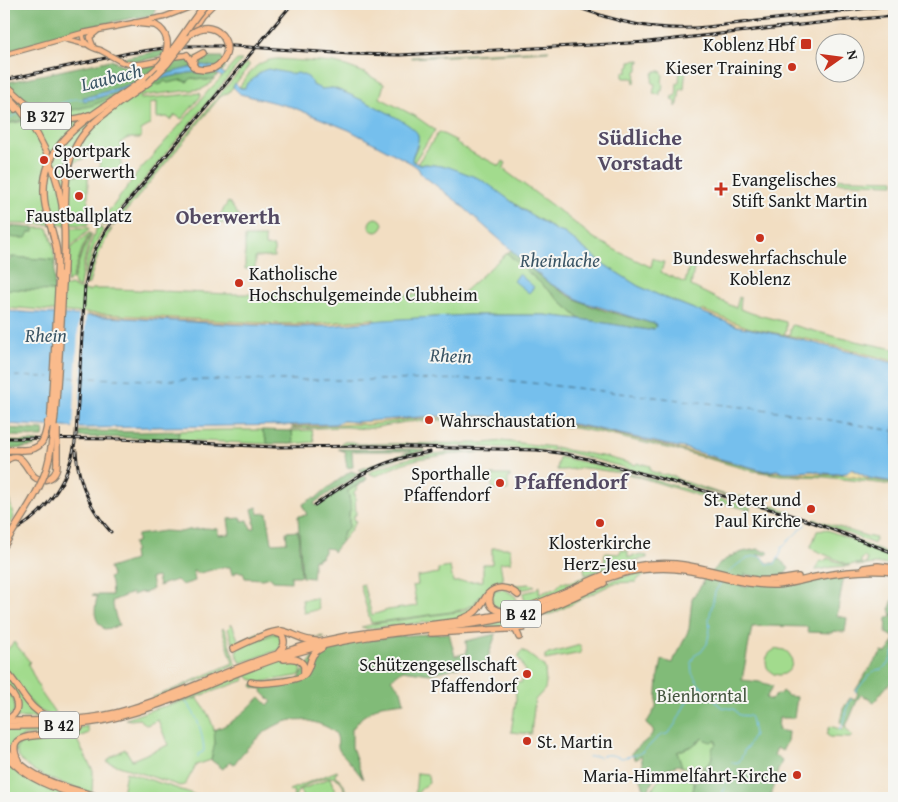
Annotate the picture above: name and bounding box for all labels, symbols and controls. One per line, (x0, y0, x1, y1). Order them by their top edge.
place label: Koblenz Hbf (703, 31, 797, 58)
north arrow (816, 32, 866, 82)
marker: Koblenz Hbf (799, 37, 813, 51)
text: N (842, 48, 864, 62)
place label: Kieser Training (666, 54, 782, 81)
water label: Laubach (77, 56, 145, 98)
marker: Kieser Training (786, 61, 798, 73)
road number: B 327 (21, 102, 71, 130)
district label: Südliche Vorstadt (597, 121, 683, 178)
place label: Sportpark Oberwerth (54, 137, 135, 185)
marker: Sportpark Oberwerth (38, 154, 50, 166)
place label: Evangelisches Stift Sankt Martin (732, 166, 867, 214)
marker: Evangelisches Stift Sankt Martin (714, 182, 728, 196)
marker: Faustballplatz (73, 190, 85, 202)
district label: Oberwerth (176, 200, 280, 232)
place label: Faustballplatz (26, 202, 132, 229)
marker: Bundeswehrfachschule Koblenz (754, 232, 766, 244)
place label: Bundeswehrfachschule Koblenz (673, 244, 847, 292)
water label: Rheinlache (519, 246, 600, 274)
place label: Katholische Hochschulgemeinde Clubheim (249, 260, 478, 308)
marker: Katholische Hochschulgemeinde Clubheim (233, 277, 245, 289)
water label: Rhein (24, 321, 67, 349)
water label: Rhein (429, 340, 473, 370)
place label: Wahrschaustation (439, 407, 576, 434)
marker: Wahrschaustation (423, 414, 435, 426)
place label: Sporthalle Pfaffendorf (404, 460, 492, 508)
district label: Pfaffendorf (514, 465, 630, 497)
marker: Sporthalle Pfaffendorf (494, 477, 506, 489)
place label: St. Peter und Paul Kirche (704, 486, 801, 534)
marker: St. Peter und Paul Kirche (805, 503, 817, 515)
marker: Klosterkirche Herz-Jesu (594, 517, 606, 529)
place label: Klosterkirche Herz-Jesu (549, 529, 651, 577)
road number: B 42 (501, 600, 541, 628)
place label: Schützengesellschaft Pfaffendorf (359, 651, 519, 699)
marker: Schützengesellschaft Pfaffendorf (521, 668, 533, 680)
park label: Bienhorntal (657, 682, 747, 709)
road number: B 42 (39, 712, 79, 738)
place label: St. Martin (537, 728, 613, 755)
marker: St. Martin (521, 735, 533, 747)
place label: Maria-Himmelfahrt-Kirche (583, 762, 787, 789)
marker: Maria-Himmelfahrt-Kirche (791, 769, 803, 781)

